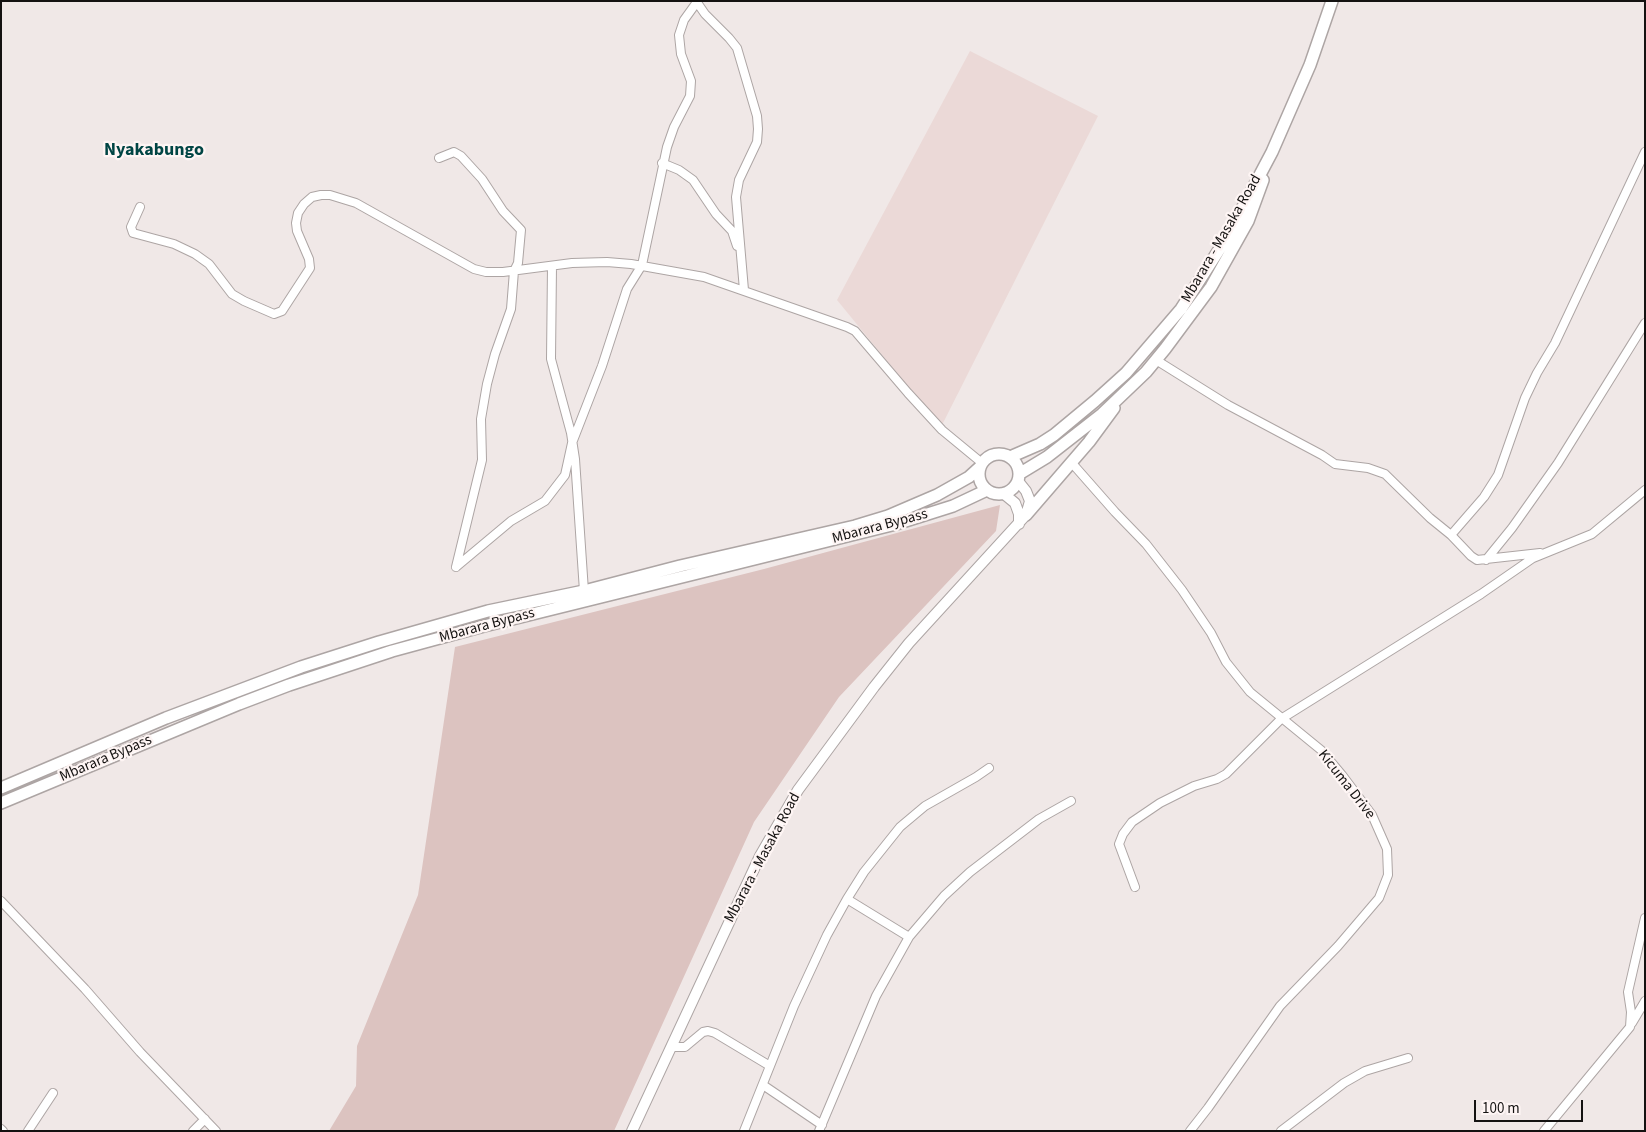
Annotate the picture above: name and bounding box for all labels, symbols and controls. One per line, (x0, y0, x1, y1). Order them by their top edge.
district label: Nyakabungo (104, 140, 204, 162)
street label: Mbarara - Masaka Road (1178, 172, 1266, 306)
street label: Mbarara Bypass (830, 506, 930, 548)
street label: Mbarara Bypass (437, 605, 537, 647)
street label: Mbarara Bypass (57, 732, 155, 786)
street label: Kicuma Drive (1313, 747, 1379, 823)
street label: Mbarara - Masaka Road (721, 790, 805, 926)
scale bar (1476, 1090, 1585, 1122)
text: 100 m (1482, 1098, 1520, 1119)

